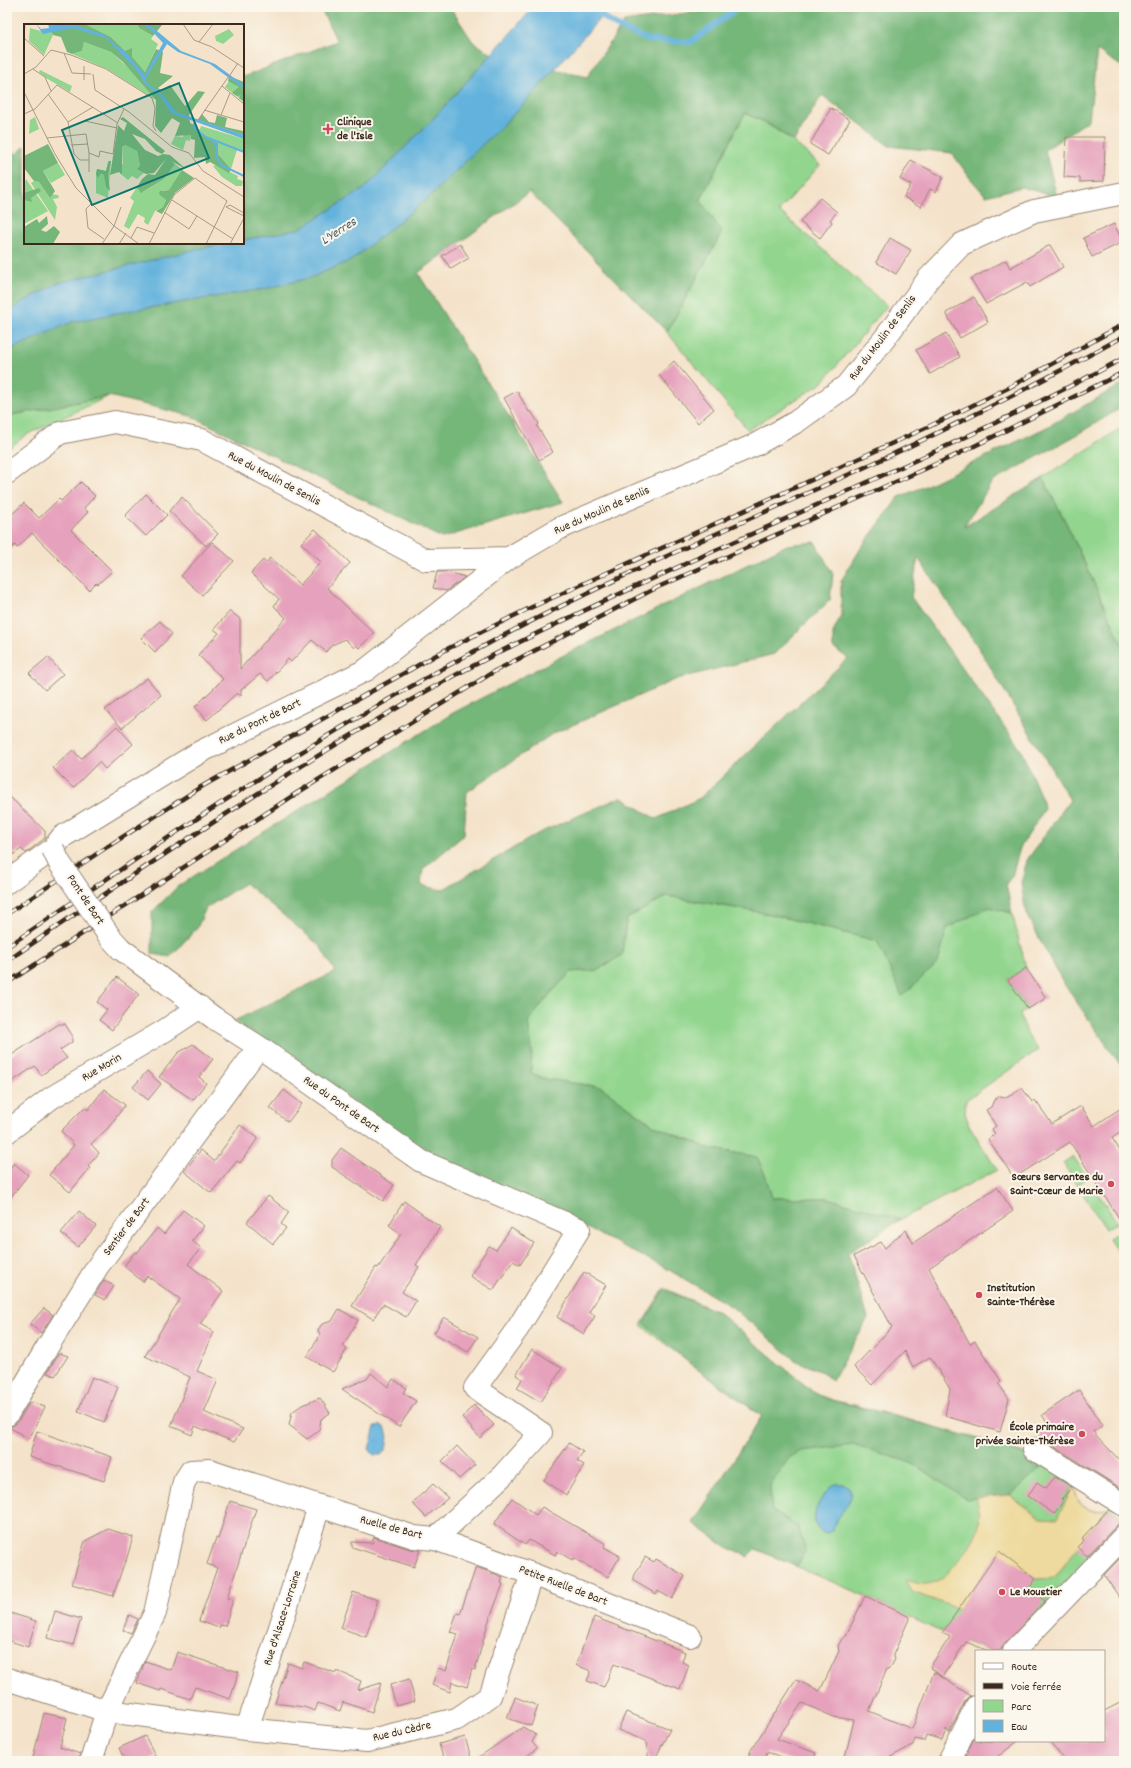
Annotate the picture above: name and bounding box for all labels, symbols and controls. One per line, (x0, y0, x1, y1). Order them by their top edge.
inset map (24, 24, 244, 244)
place label: Clinique de l'Isle (337, 114, 374, 145)
marker: Clinique de l'Isle (322, 123, 334, 135)
water label: L'Yerres (317, 213, 361, 251)
street label: Rue du Moulin de Senlis (845, 292, 921, 384)
street label: Rue du Moulin de Senlis (224, 447, 324, 511)
street label: Rue du Moulin de Senlis (551, 482, 653, 540)
street label: Rue du Pont de Bart (216, 694, 305, 749)
street label: Pont de Bart (62, 871, 108, 929)
street label: Rue Morin (79, 1049, 125, 1087)
street label: Rue du Pont de Bart (299, 1072, 383, 1138)
place label: Sœurs Servantes du Saint-Cœur de Marie (1010, 1169, 1104, 1200)
marker: Sœurs Servantes du Saint-Cœur de Marie (1106, 1179, 1116, 1189)
street label: Sentier de Bart (99, 1194, 155, 1260)
place label: Institution Sainte-Thérèse (987, 1280, 1056, 1311)
marker: Institution Sainte-Thérèse (974, 1290, 984, 1300)
place label: École primaire privée Sainte-Thérèse (976, 1419, 1075, 1450)
marker: École primaire privée Sainte-Thérèse (1077, 1429, 1087, 1439)
street label: Ruelle de Bart (358, 1512, 425, 1545)
street label: Petite Ruelle de Bart (516, 1561, 610, 1611)
street label: Rue d'Alsace-Lorraine (260, 1568, 306, 1668)
place label: Le Moustier (1010, 1584, 1062, 1601)
marker: Le Moustier (997, 1587, 1007, 1597)
legend (975, 1650, 1105, 1742)
text: Route (1011, 1659, 1037, 1676)
text: Voie ferrée (1011, 1679, 1061, 1696)
text: Parc (1011, 1699, 1032, 1716)
street label: Rue du Cèdre (371, 1717, 433, 1747)
text: Eau (1011, 1719, 1027, 1736)

